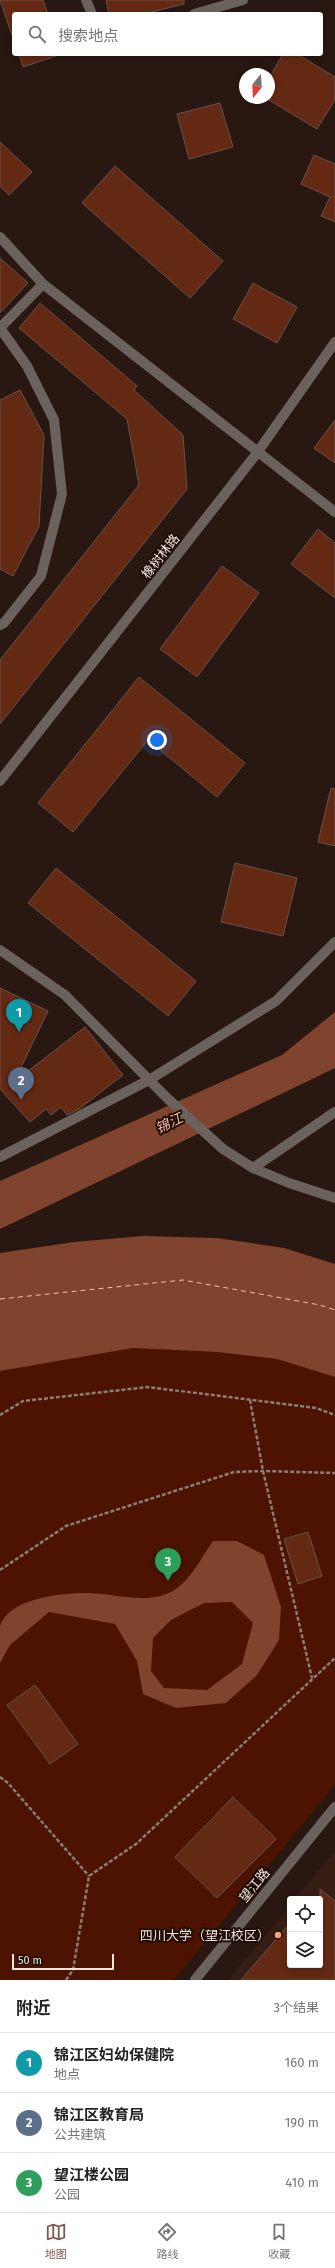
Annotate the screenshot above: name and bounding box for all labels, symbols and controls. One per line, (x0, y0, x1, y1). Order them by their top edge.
search box (12, 12, 323, 56)
icon: search (26, 23, 48, 45)
text: 搜索地点 (58, 27, 118, 45)
north arrow (239, 68, 275, 104)
street label: 橡树林路 (138, 531, 182, 581)
your location (147, 730, 167, 750)
pin: 1 (6, 999, 32, 1032)
pin: 2 (8, 1067, 34, 1100)
water label: 锦江 (153, 1109, 187, 1137)
pin: 3 (155, 1548, 181, 1581)
street label: 望江路 (236, 1865, 272, 1905)
map controls (287, 1896, 323, 1968)
button: locate (287, 1896, 323, 1932)
place label: 四川大学（望江校区） (140, 1928, 270, 1943)
marker: 四川大学（望江校区） (273, 1930, 283, 1940)
button: layers (287, 1932, 323, 1968)
scale bar (12, 1952, 114, 1971)
text: 50 m (18, 1954, 42, 1967)
text: 附近 (16, 1998, 50, 2019)
text: 3个结果 (274, 2000, 319, 2015)
text: 锦江区妇幼保健院 (54, 2046, 174, 2064)
text: 1 (26, 2055, 32, 2070)
text: 160 m (285, 2055, 319, 2070)
text: 地点 (54, 2067, 80, 2082)
text: 锦江区教育局 (54, 2106, 144, 2124)
text: 2 (26, 2115, 32, 2130)
text: 190 m (285, 2115, 319, 2130)
text: 公共建筑 (54, 2127, 106, 2142)
text: 望江楼公园 (54, 2166, 129, 2184)
text: 3 (26, 2175, 32, 2190)
text: 410 m (285, 2175, 319, 2190)
text: 公园 (54, 2187, 80, 2202)
tab: 地图 (45, 2221, 67, 2261)
tab: 路线 (156, 2221, 178, 2261)
tab: 收藏 (268, 2221, 290, 2261)

